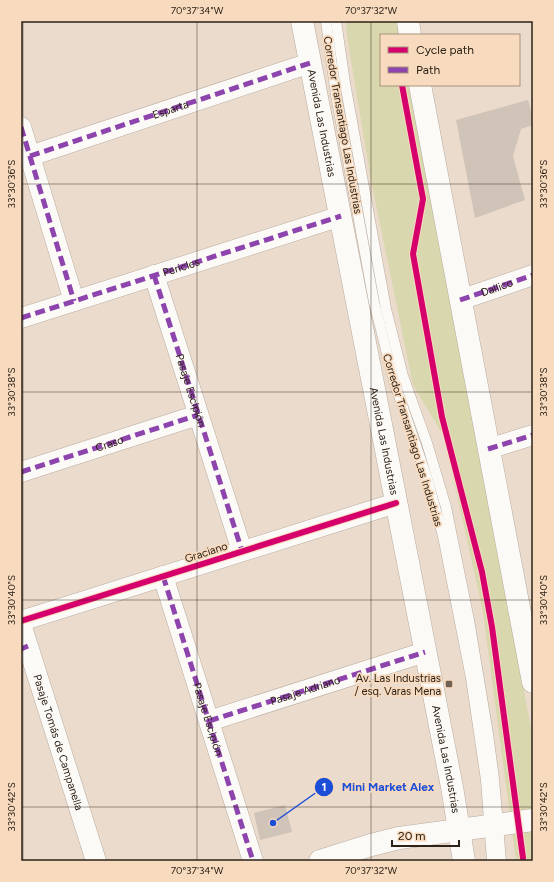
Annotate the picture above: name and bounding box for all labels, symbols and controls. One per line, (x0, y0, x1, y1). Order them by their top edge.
text: 70°37'34"W (171, 4, 224, 17)
text: 70°37'32"W (345, 4, 397, 17)
legend (380, 34, 520, 86)
street label: Corredor Transantiago Las Industrias (320, 35, 365, 215)
text: Cycle path (416, 43, 474, 57)
text: Path (416, 63, 440, 77)
street label: Avenida Las Industrias (305, 68, 338, 178)
street label: Esparta (151, 98, 190, 122)
text: 33°30'36"S (5, 160, 18, 208)
text: 33°30'36"S (537, 160, 550, 208)
street label: Pericles (161, 255, 201, 279)
street label: Dallico (479, 276, 515, 299)
street label: Pasaje Escipión (173, 352, 208, 429)
street label: Corredor Transantiago Las Industrias (380, 352, 445, 528)
text: 33°30'38"S (5, 367, 18, 417)
text: 33°30'38"S (537, 367, 550, 417)
street label: Avenida Las Industrias (367, 386, 401, 496)
street label: Craso (94, 433, 125, 455)
street label: Graciano (183, 539, 229, 566)
text: 33°30'40"S (5, 575, 18, 625)
text: 33°30'40"S (537, 575, 550, 625)
place label: Av. Las Industrias / esq. Varas Mena (354, 672, 441, 698)
street label: Pasaje Tomás de Campanella (30, 673, 86, 812)
street label: Pasaje Adriano (269, 674, 342, 708)
marker: Av. Las Industrias / esq. Varas Mena (444, 679, 454, 689)
street label: Pasaje Escipión (190, 681, 225, 757)
street label: Avenida Las Industrias (429, 704, 462, 814)
callout: Mini Market Alex (314, 775, 442, 799)
text: 1 (321, 780, 327, 794)
text: Mini Market Alex (342, 780, 435, 794)
text: 33°30'42"S (5, 782, 18, 832)
text: 33°30'42"S (537, 782, 550, 832)
scale bar (392, 822, 459, 848)
text: 20 m (398, 829, 426, 843)
text: 70°37'34"W (171, 864, 224, 877)
text: 70°37'32"W (345, 864, 397, 877)

